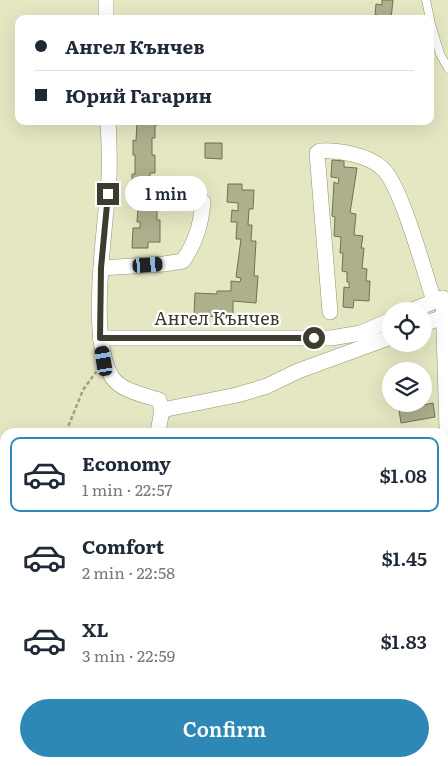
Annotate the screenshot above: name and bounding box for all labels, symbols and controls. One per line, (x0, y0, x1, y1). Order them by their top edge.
text: Ангел Кънчев (65, 32, 205, 60)
text: Юрий Гагарин (65, 81, 212, 109)
callout: 1 min (126, 176, 208, 212)
text: 1 min (145, 181, 187, 205)
route end (97, 183, 119, 205)
car (132, 256, 163, 274)
map controls (382, 302, 432, 412)
button: locate (382, 302, 432, 352)
street label: Ангел Кънчев (154, 304, 280, 331)
route start (303, 327, 325, 349)
car (94, 345, 113, 377)
button: layers (382, 362, 432, 412)
text: Economy (82, 449, 171, 477)
icon: car (22, 452, 67, 497)
text: $1.08 (380, 461, 427, 489)
text: 1 min · 22:57 (82, 477, 173, 501)
text: Comfort (82, 532, 164, 560)
icon: car (22, 535, 67, 580)
text: $1.45 (381, 544, 427, 572)
text: 2 min · 22:58 (82, 560, 175, 584)
text: XL (82, 615, 109, 643)
icon: car (22, 618, 67, 663)
text: $1.83 (381, 627, 427, 655)
text: 3 min · 22:59 (82, 643, 175, 667)
button: Confirm (20, 699, 429, 757)

